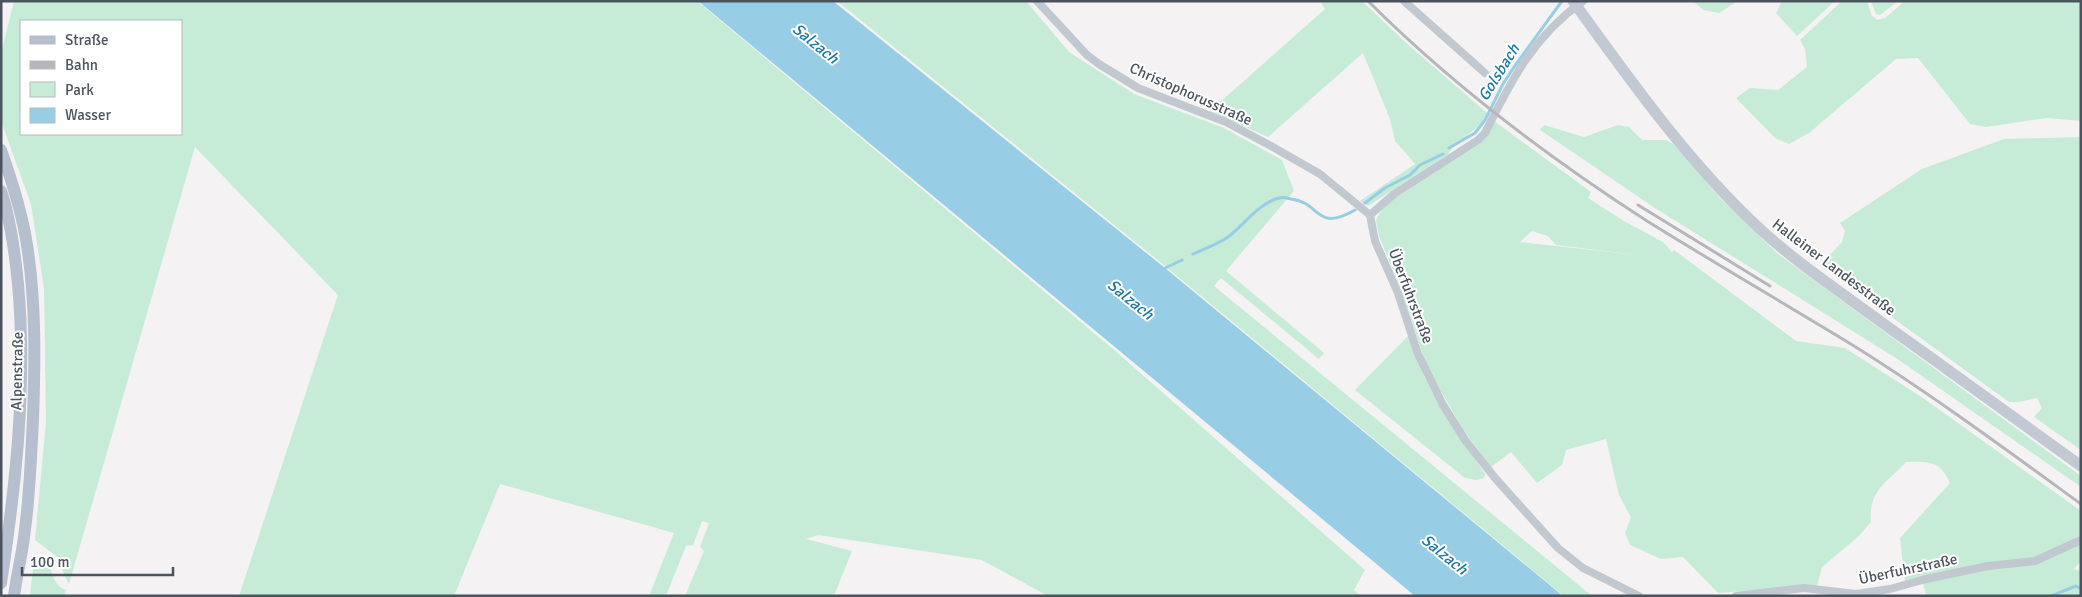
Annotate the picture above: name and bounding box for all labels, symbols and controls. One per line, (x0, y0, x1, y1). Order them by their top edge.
water label: Salzach (788, 19, 843, 69)
legend (20, 20, 182, 135)
text: Straße (65, 31, 109, 49)
water label: Golsbach (1474, 39, 1525, 105)
text: Bahn (65, 56, 98, 74)
street label: Christophorusstraße (1127, 59, 1255, 129)
text: Park (65, 81, 94, 99)
text: Wasser (65, 106, 111, 124)
street label: Halleiner Landesstraße (1769, 215, 1899, 319)
street label: Überfuhrstraße (1385, 246, 1437, 346)
water label: Salzach (1103, 275, 1158, 325)
street label: Alpenstraße (7, 331, 27, 411)
water label: Salzach (1417, 530, 1472, 580)
scale bar (22, 544, 174, 576)
street label: Überfuhrstraße (1857, 550, 1959, 588)
text: 100 m (30, 553, 70, 571)

